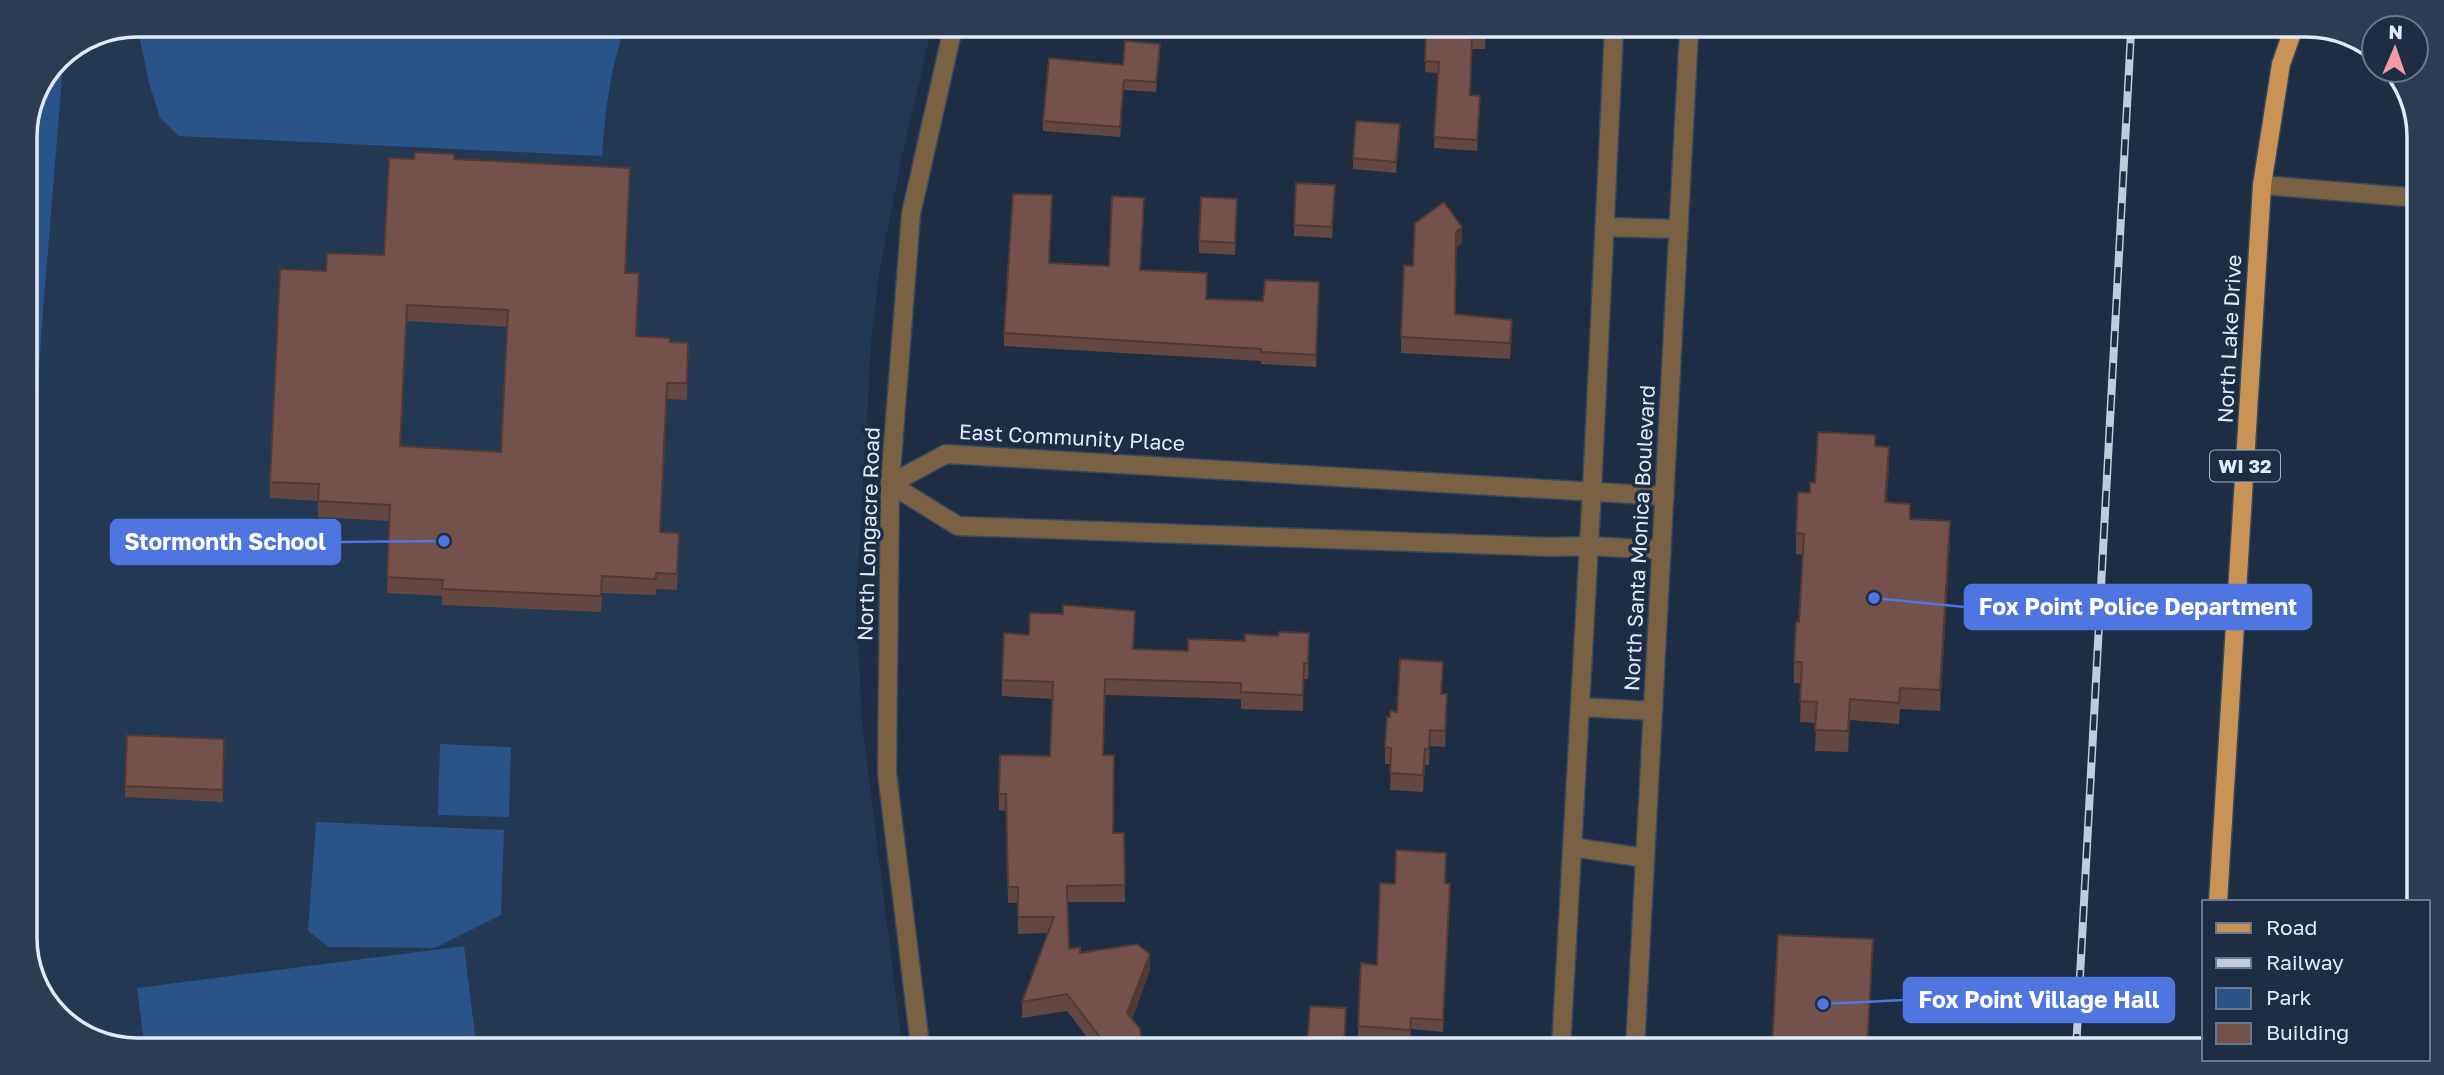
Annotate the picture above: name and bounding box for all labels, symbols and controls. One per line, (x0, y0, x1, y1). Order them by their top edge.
north arrow (2360, 14, 2430, 84)
text: N (2388, 20, 2403, 43)
street label: North Lake Drive (2212, 254, 2246, 424)
street label: North Santa Monica Boulevard (1618, 384, 1660, 692)
street label: East Community Place (958, 418, 1186, 456)
street label: North Longacre Road (851, 427, 885, 641)
road number: WI 32 (2210, 450, 2280, 481)
callout: Stormonth School (111, 520, 340, 564)
text: Stormonth School (124, 527, 326, 555)
callout: Fox Point Police Department (1965, 585, 2311, 629)
text: Fox Point Police Department (1979, 592, 2297, 620)
legend (2202, 900, 2430, 1061)
text: Road (2266, 914, 2317, 940)
text: Railway (2266, 949, 2344, 975)
callout: Fox Point Village Hall (1904, 978, 2174, 1022)
text: Park (2266, 984, 2312, 1010)
text: Fox Point Village Hall (1918, 985, 2160, 1013)
text: Building (2266, 1019, 2349, 1045)

